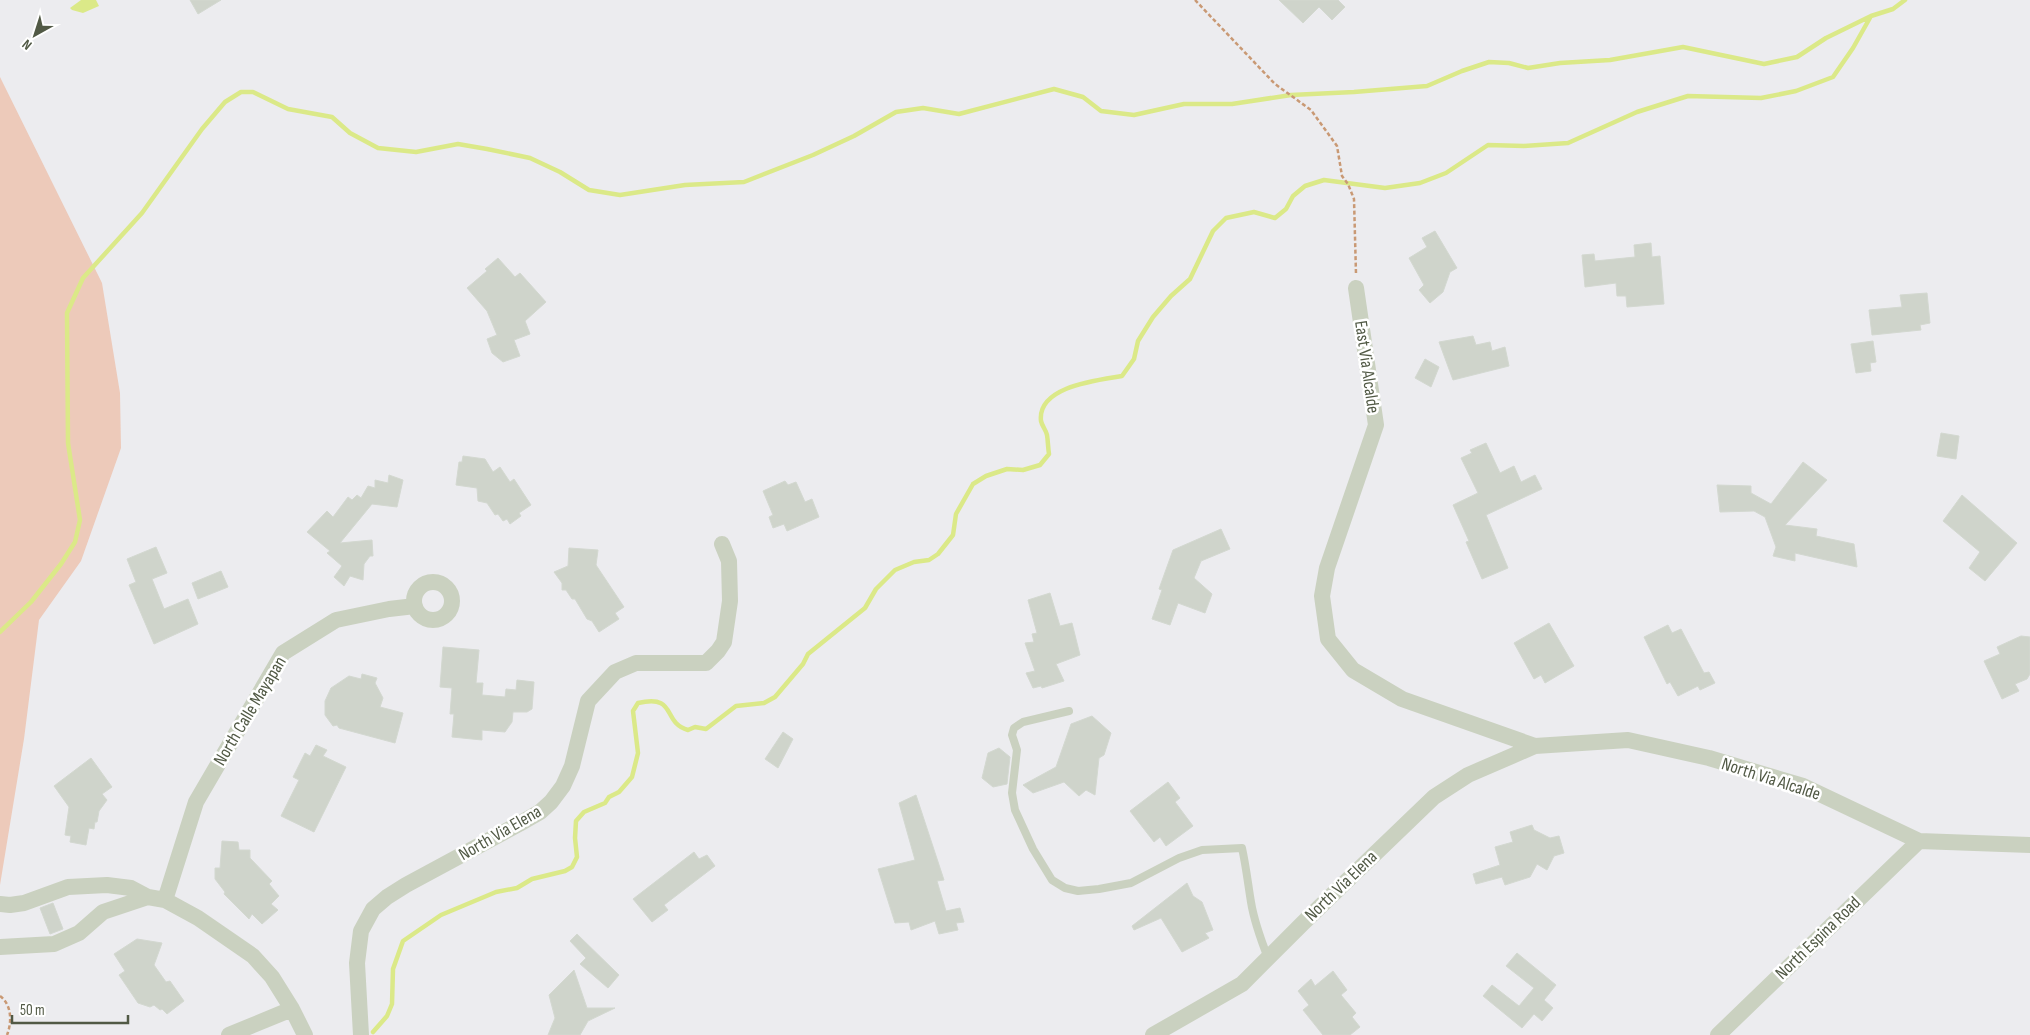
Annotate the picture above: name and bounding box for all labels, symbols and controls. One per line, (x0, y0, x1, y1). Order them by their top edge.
north arrow (10, 10, 60, 60)
text: N (19, 36, 35, 54)
street label: East Via Alcalde (1350, 319, 1384, 415)
street label: North Calle Mayapan (209, 653, 291, 769)
street label: North Via Alcalde (1719, 753, 1823, 805)
street label: North Via Elena (455, 801, 545, 865)
street label: North Via Elena (1301, 846, 1381, 925)
street label: North Espina Road (1771, 892, 1865, 984)
scale bar (12, 992, 129, 1024)
text: 50 m (20, 1001, 45, 1020)

